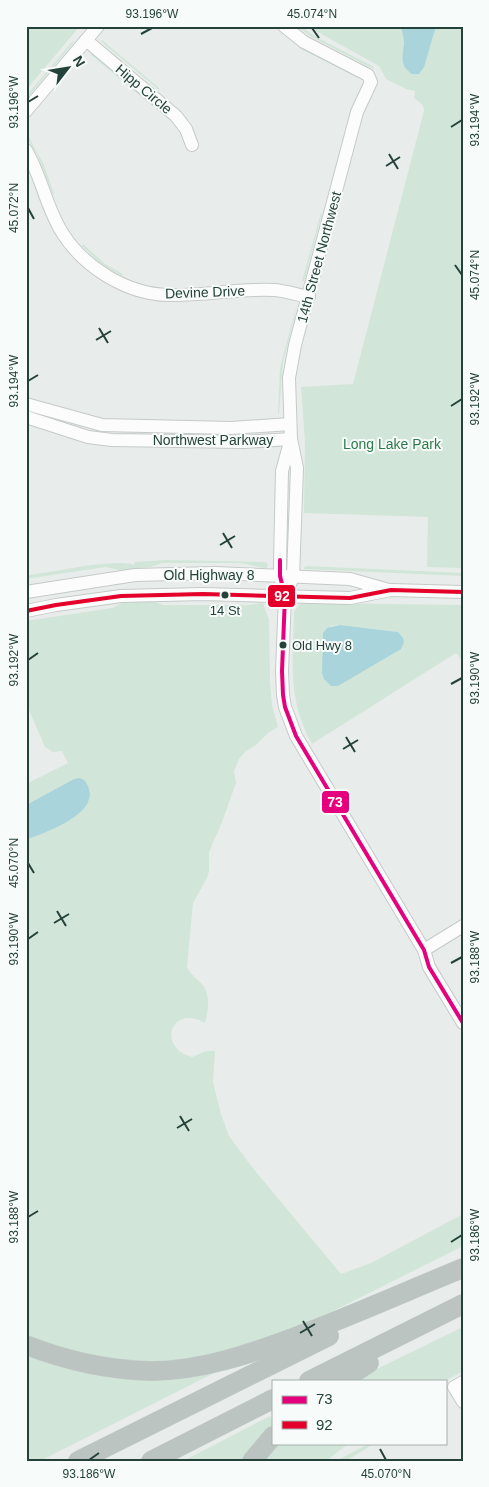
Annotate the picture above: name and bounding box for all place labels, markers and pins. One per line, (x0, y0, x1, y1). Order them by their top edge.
marker: 14 St (220, 590, 230, 600)
place label: 14 St (210, 603, 241, 618)
place label: Old Hwy 8 (292, 638, 352, 653)
marker: Old Hwy 8 (278, 640, 288, 650)

